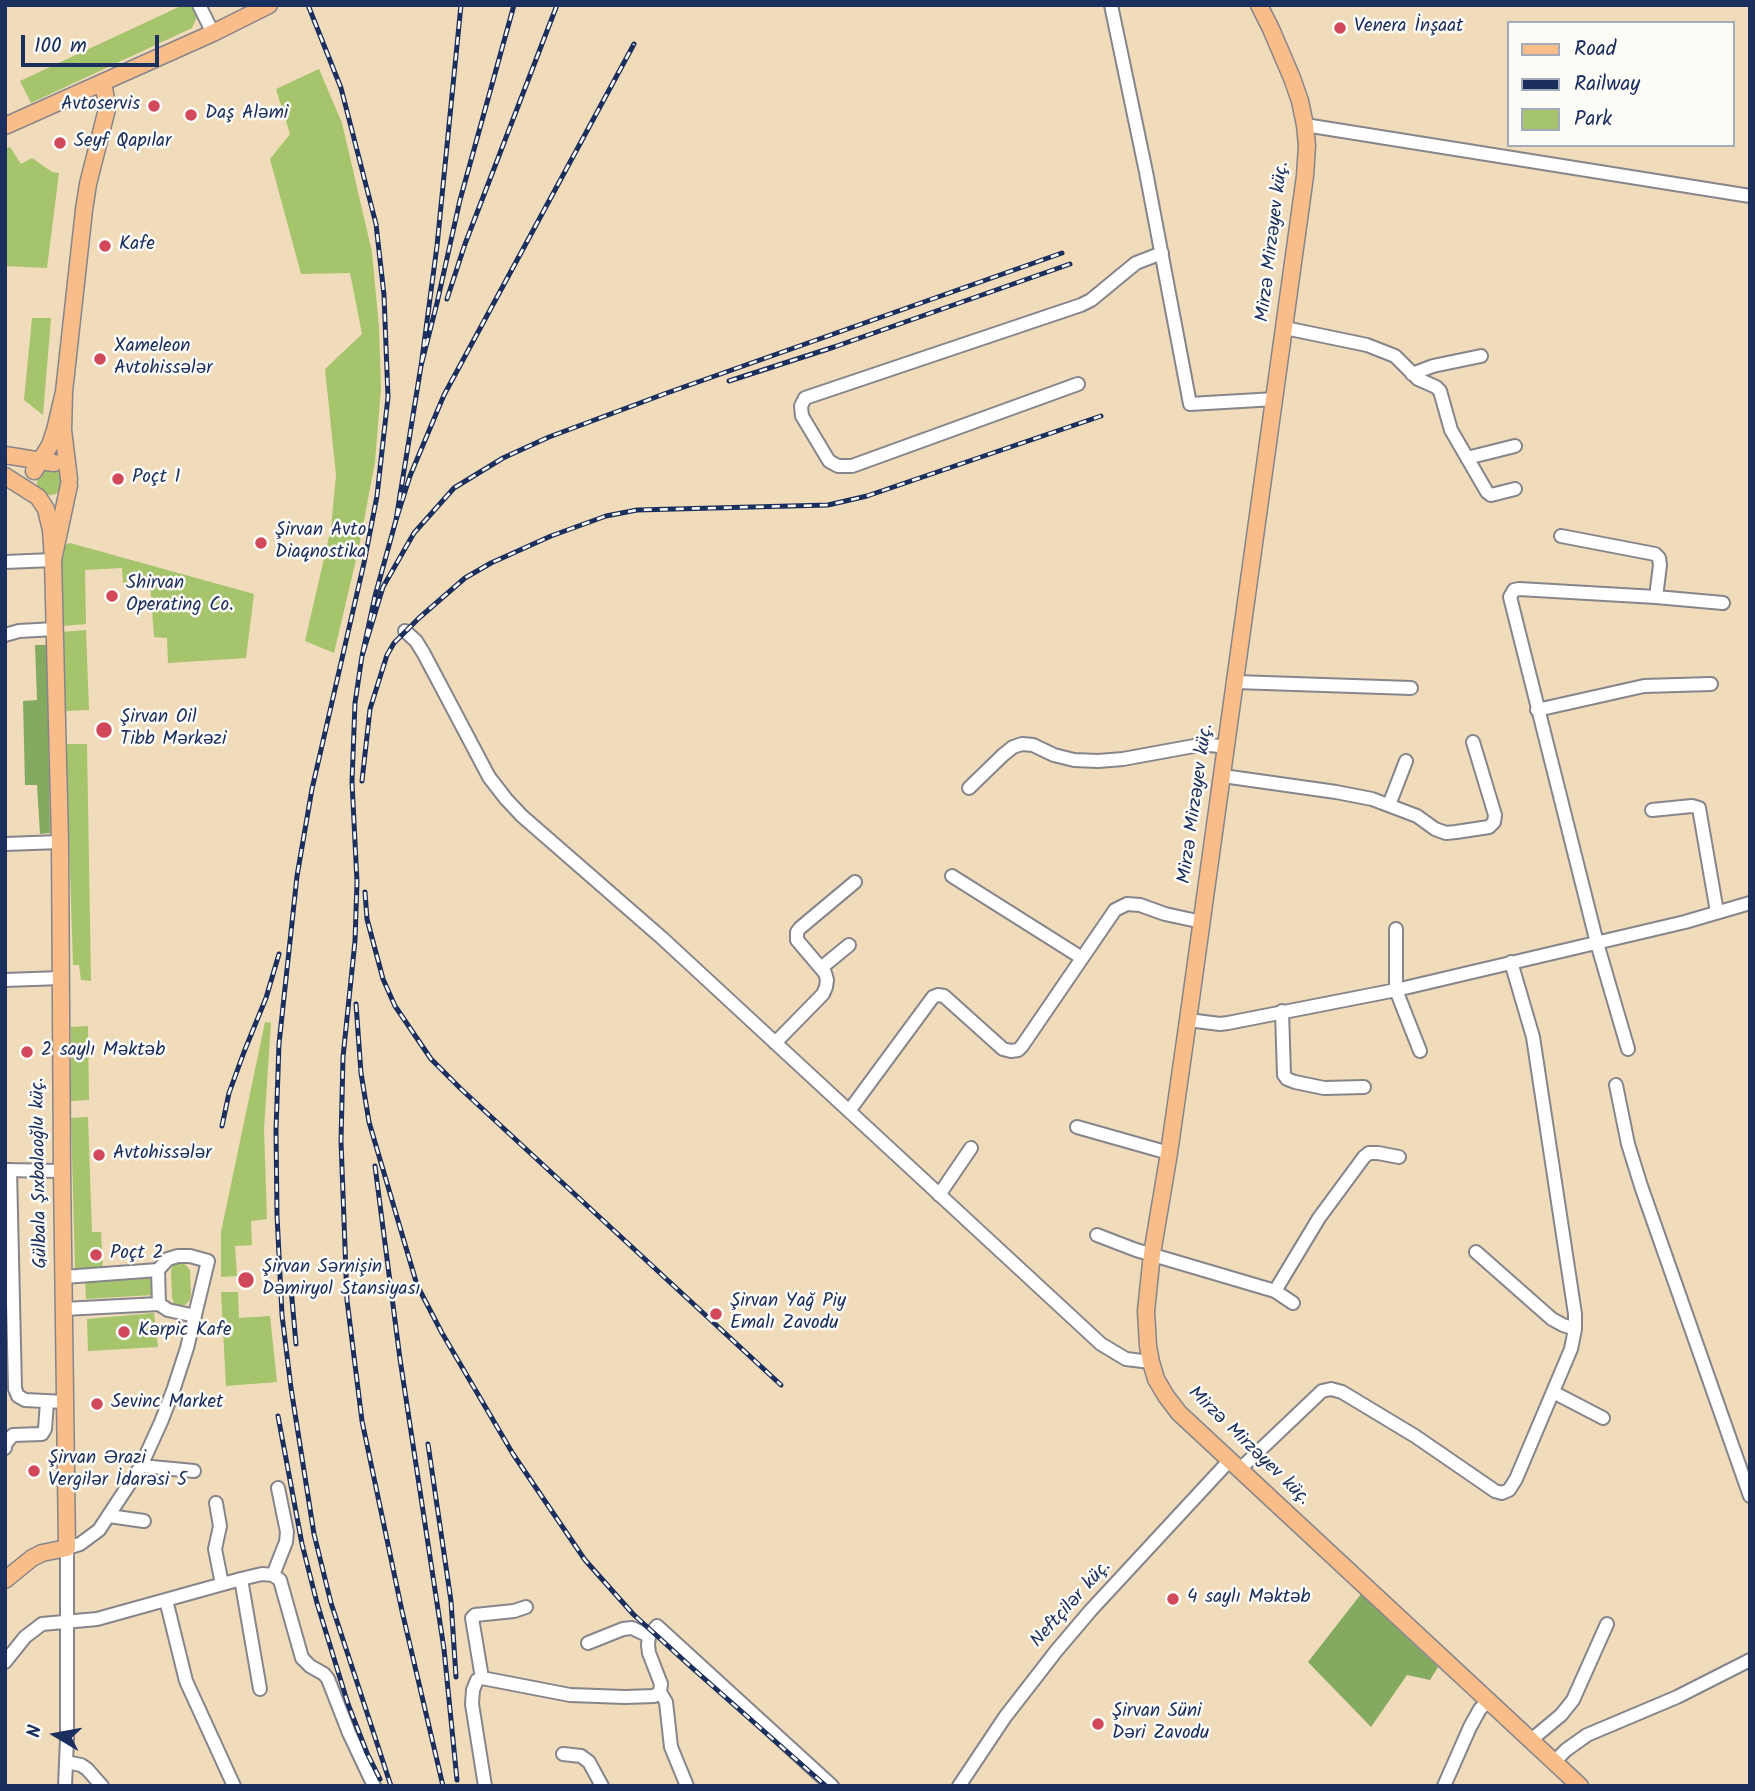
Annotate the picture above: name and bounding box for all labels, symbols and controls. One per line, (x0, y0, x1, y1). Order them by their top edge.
place label: Venera İnşaat (1354, 17, 1463, 39)
marker: Venera İnşaat (1332, 20, 1348, 36)
scale bar (24, 21, 163, 65)
legend (1506, 21, 1734, 147)
text: 100 m (34, 30, 87, 63)
text: Road (1574, 33, 1616, 66)
text: Railway (1574, 68, 1640, 101)
place label: Avtoservis (61, 95, 140, 117)
marker: Avtoservis (146, 98, 162, 114)
text: Park (1574, 103, 1612, 136)
place label: Daş Aləmi (205, 104, 288, 126)
marker: Daş Aləmi (183, 107, 199, 123)
place label: Seyf Qapılar (74, 132, 171, 154)
marker: Seyf Qapılar (52, 135, 68, 151)
street label: Mirzə Mirzəyev küç. (1253, 161, 1295, 323)
place label: Kafe (119, 235, 155, 257)
marker: Kafe (97, 238, 113, 254)
place label: Xameleon Avtohissələr (114, 337, 213, 381)
marker: Xameleon Avtohissələr (92, 351, 108, 367)
place label: Poçt 1 (132, 468, 180, 490)
marker: Poçt 1 (110, 471, 126, 487)
place label: Şirvan Avto Diaqnostika (275, 521, 366, 565)
marker: Şirvan Avto Diaqnostika (253, 535, 269, 551)
place label: Shirvan Operating Co. (126, 574, 234, 618)
marker: Shirvan Operating Co. (104, 588, 120, 604)
place label: Şirvan Oil Tibb Mərkəzi (120, 708, 226, 752)
marker: Şirvan Oil Tibb Mərkəzi (94, 720, 114, 740)
street label: Mirzə Mirzəyev küç. (1174, 723, 1220, 885)
place label: 2 saylı Məktəb (41, 1041, 165, 1063)
marker: 2 saylı Məktəb (19, 1044, 35, 1060)
street label: Gülbala Şıxbalaoğlu küç. (28, 1077, 54, 1269)
place label: Avtohissələr (113, 1144, 212, 1166)
marker: Avtohissələr (91, 1147, 107, 1163)
place label: Poçt 2 (110, 1244, 163, 1266)
marker: Poçt 2 (88, 1247, 104, 1263)
place label: Şirvan Sərnişin Dəmiryol Stansiyası (262, 1258, 421, 1302)
marker: Şirvan Sərnişin Dəmiryol Stansiyası (236, 1270, 256, 1290)
place label: Şirvan Yağ Piy Emalı Zavodu (730, 1292, 846, 1336)
marker: Şirvan Yağ Piy Emalı Zavodu (708, 1306, 724, 1322)
place label: Kərpic Kafe (138, 1321, 232, 1343)
marker: Kərpic Kafe (116, 1324, 132, 1340)
street label: Mirzə Mirzəyev küç. (1182, 1383, 1314, 1511)
place label: Sevinc Market (111, 1393, 223, 1415)
marker: Sevinc Market (89, 1396, 105, 1412)
place label: Şirvan Ərazi Vergilər İdarəsi 5 (48, 1449, 187, 1493)
marker: Şirvan Ərazi Vergilər İdarəsi 5 (26, 1463, 42, 1479)
street label: Neftçilər küç. (1027, 1557, 1117, 1653)
place label: 4 saylı Məktəb (1187, 1588, 1311, 1610)
marker: 4 saylı Məktəb (1165, 1591, 1181, 1607)
north arrow (21, 1700, 91, 1770)
place label: Şirvan Süni Dəri Zavodu (1112, 1702, 1209, 1746)
marker: Şirvan Süni Dəri Zavodu (1090, 1716, 1106, 1732)
text: N (20, 1723, 51, 1740)

